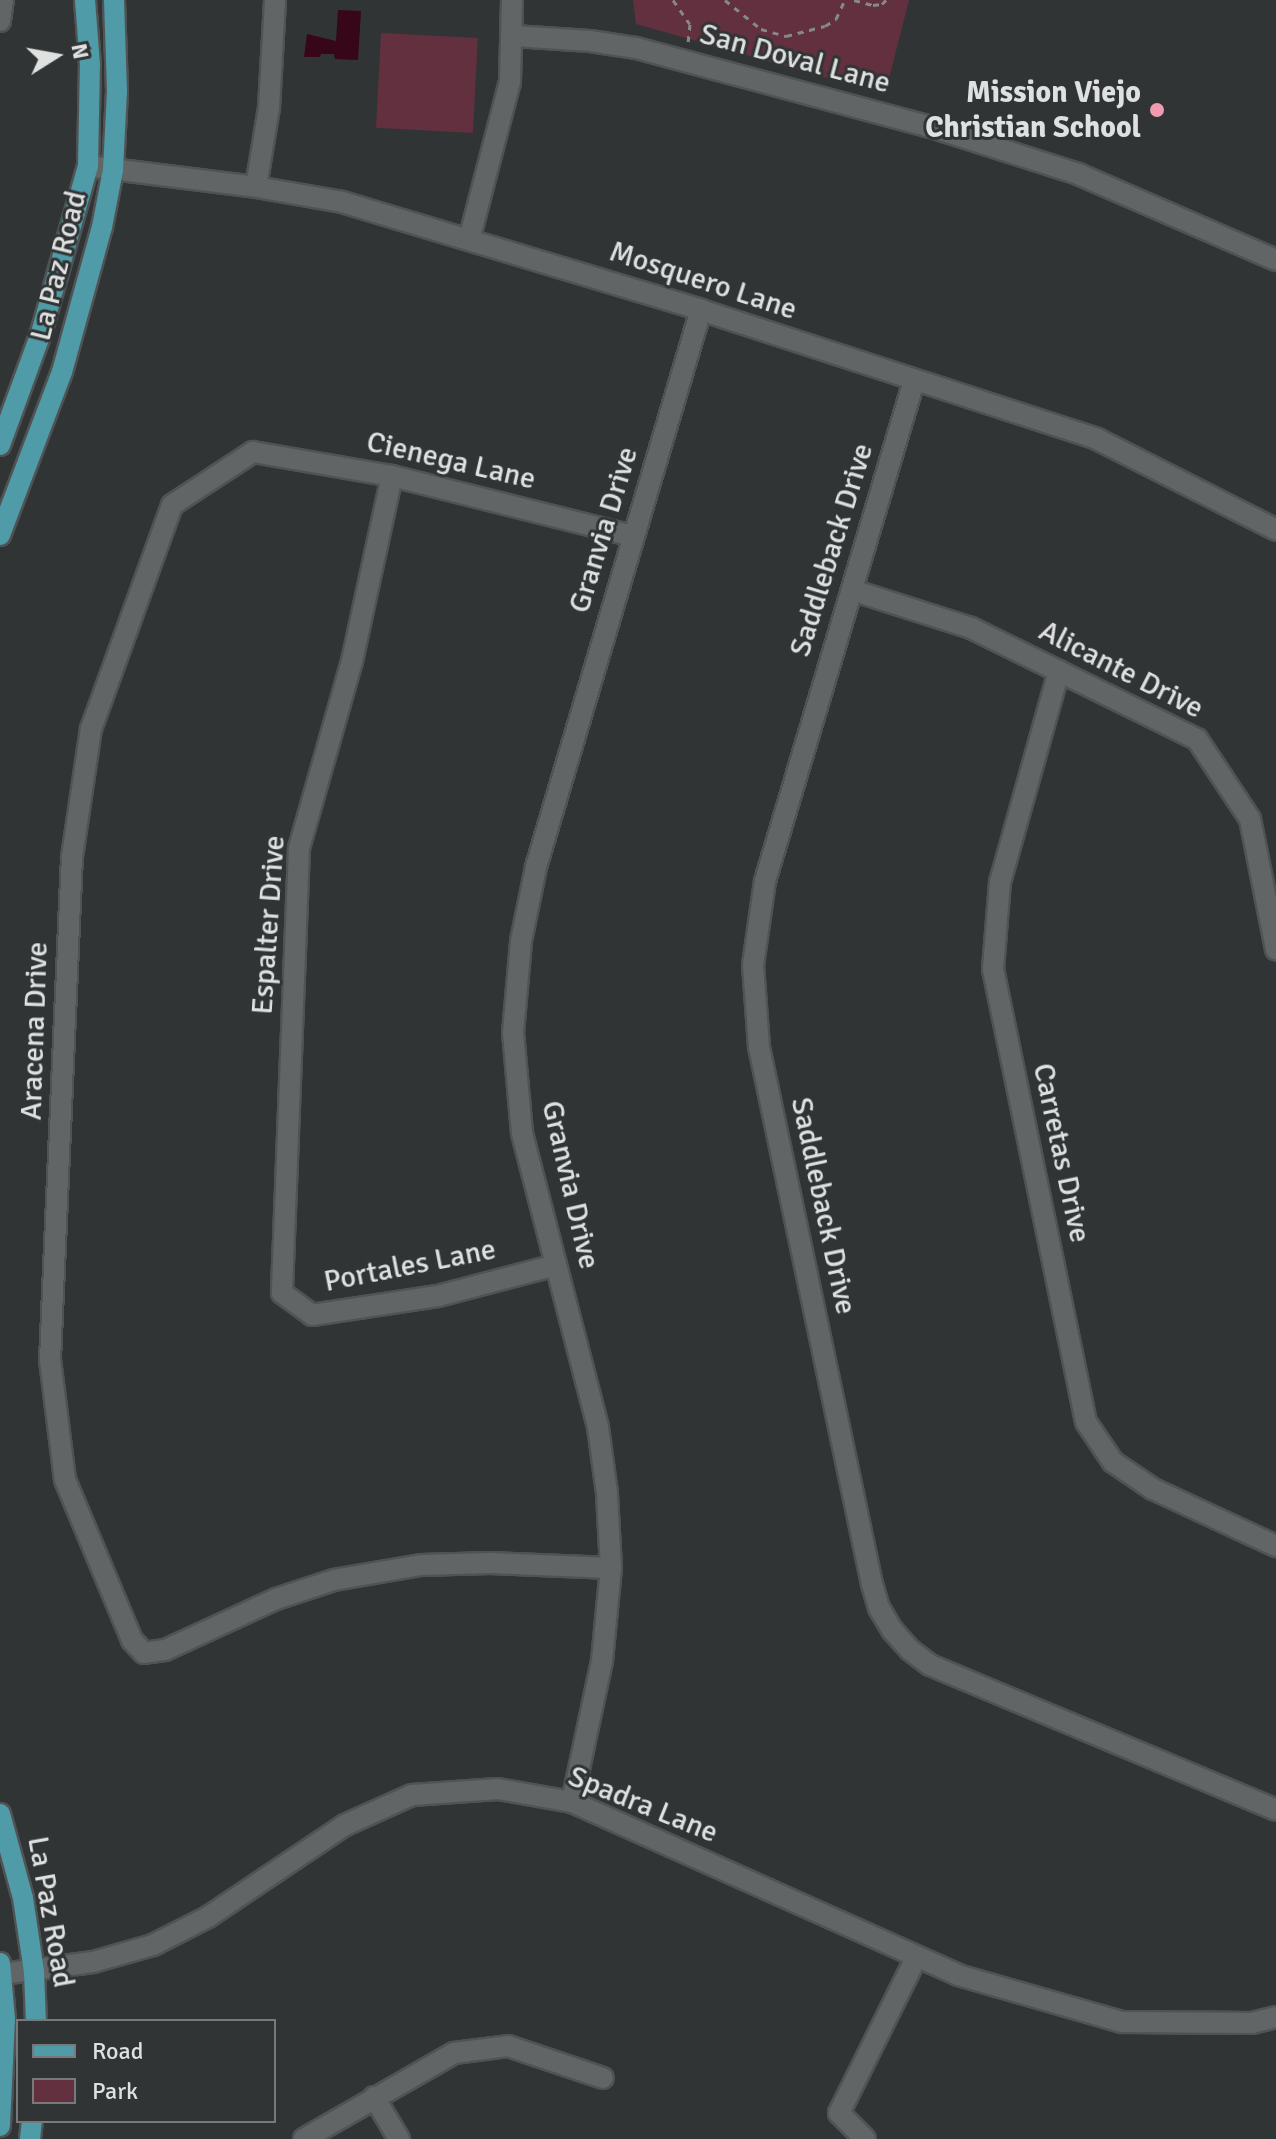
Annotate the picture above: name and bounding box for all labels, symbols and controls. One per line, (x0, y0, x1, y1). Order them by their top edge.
north arrow (16, 16, 96, 96)
street label: San Doval Lane (696, 16, 894, 102)
text: N (65, 41, 95, 61)
place label: Mission Viejo Christian School (925, 75, 1141, 146)
marker: Mission Viejo Christian School (1148, 101, 1166, 119)
street label: La Paz Road (23, 187, 95, 345)
street label: Mosquero Lane (605, 234, 801, 328)
street label: Cienega Lane (363, 424, 539, 498)
street label: Saddleback Drive (782, 439, 882, 661)
street label: Granvia Drive (562, 443, 646, 617)
street label: Alicante Drive (1033, 613, 1209, 727)
street label: Espalter Drive (245, 834, 293, 1016)
street label: Aracena Drive (14, 941, 56, 1121)
street label: Carretas Drive (1024, 1060, 1098, 1246)
street label: Saddleback Drive (782, 1094, 864, 1318)
street label: Granvia Drive (533, 1097, 607, 1273)
street label: Portales Lane (321, 1232, 499, 1300)
street label: Spadra Lane (563, 1759, 723, 1851)
street label: La Paz Road (19, 1834, 81, 1990)
legend (16, 2019, 276, 2123)
text: Road (92, 2036, 143, 2066)
text: Park (92, 2076, 138, 2106)

